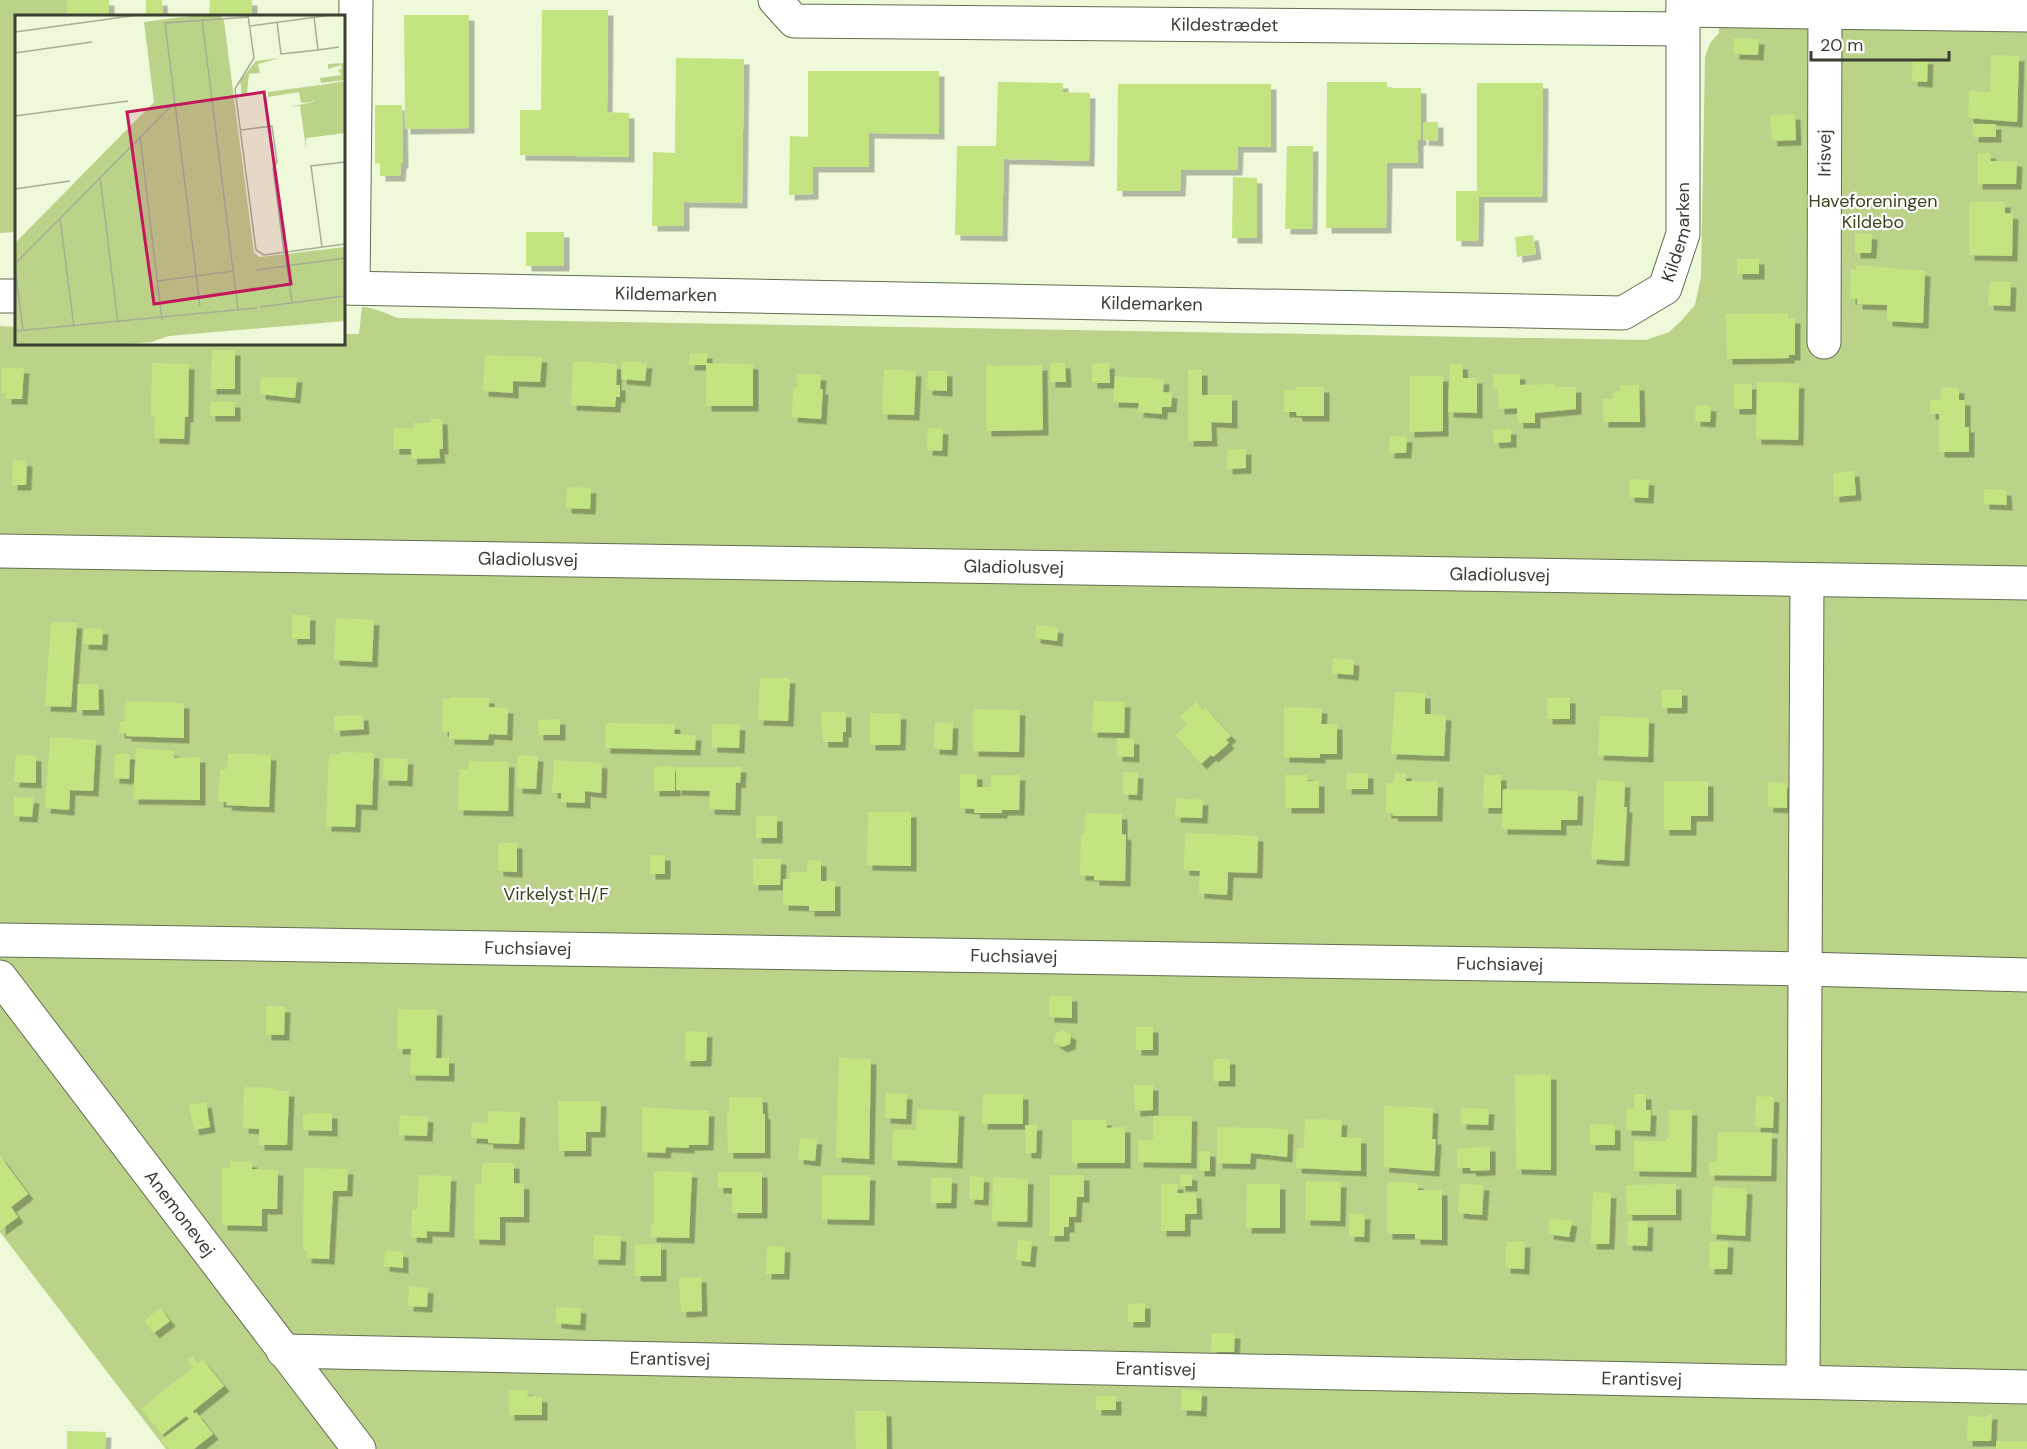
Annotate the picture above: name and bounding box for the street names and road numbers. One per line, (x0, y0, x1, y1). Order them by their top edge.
street label: Kildestrædet (1171, 12, 1279, 37)
street label: Irisvej (1812, 129, 1837, 177)
street label: Kildemarken (1656, 182, 1696, 285)
street label: Kildemarken (615, 281, 717, 307)
street label: Kildemarken (1101, 291, 1203, 317)
street label: Gladiolusvej (478, 547, 578, 572)
street label: Gladiolusvej (964, 554, 1064, 580)
street label: Gladiolusvej (1449, 562, 1550, 587)
street label: Fuchsiavej (484, 936, 572, 961)
street label: Fuchsiavej (970, 944, 1058, 969)
street label: Fuchsiavej (1456, 951, 1544, 977)
street label: Anemonevej (139, 1165, 221, 1262)
street label: Erantisvej (629, 1346, 710, 1372)
street label: Erantisvej (1115, 1356, 1196, 1382)
street label: Erantisvej (1601, 1366, 1682, 1392)

